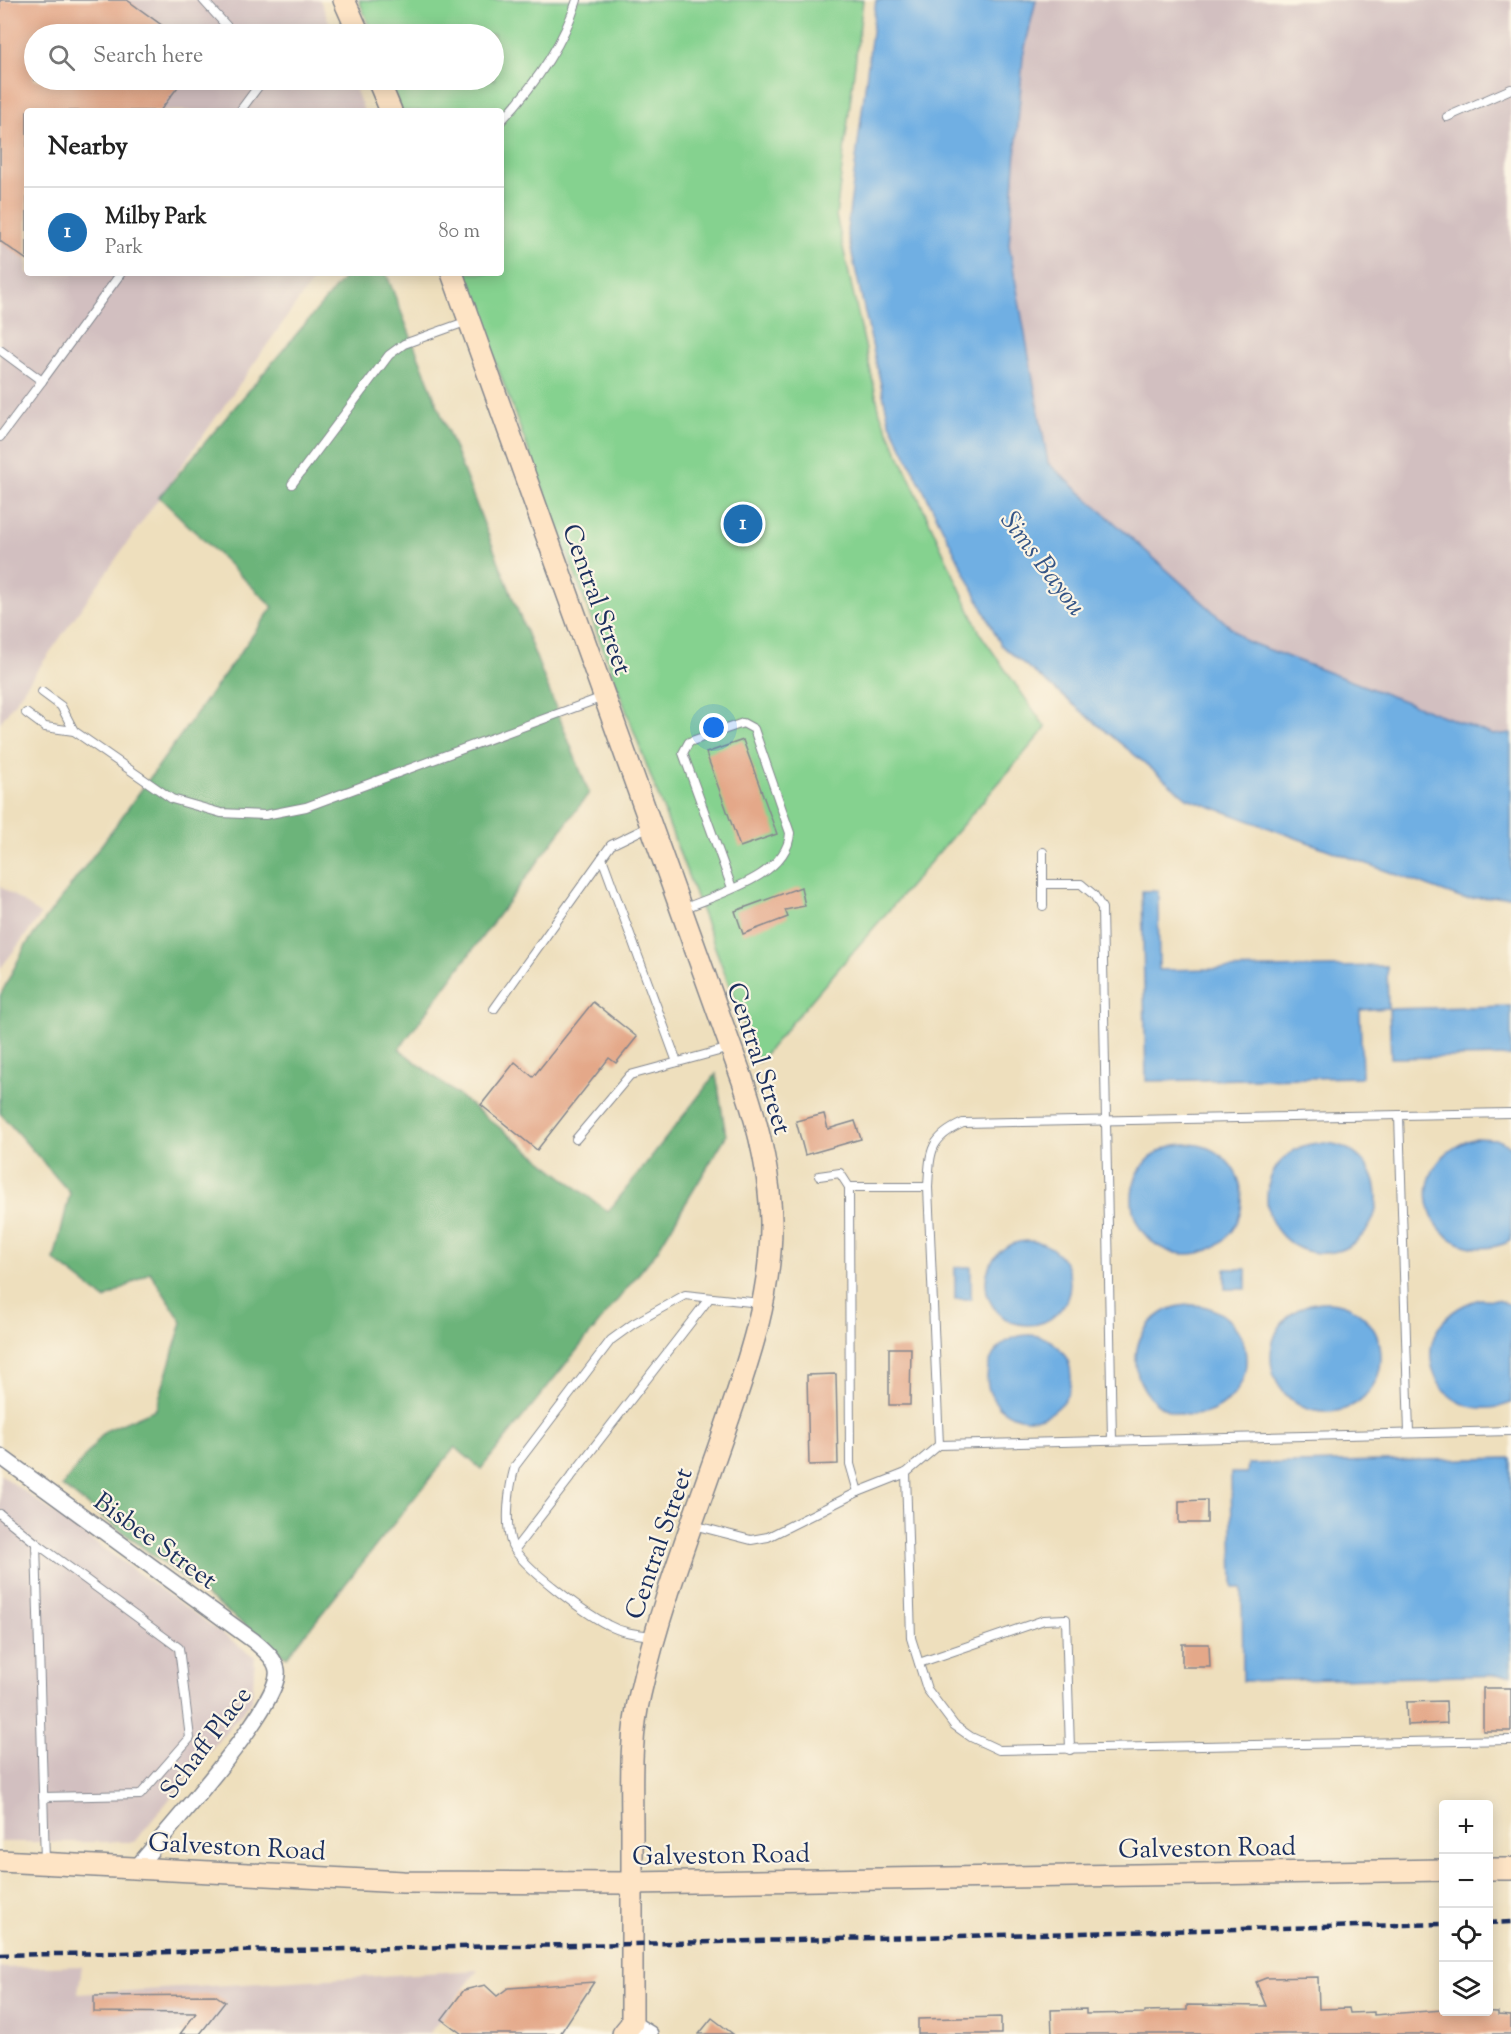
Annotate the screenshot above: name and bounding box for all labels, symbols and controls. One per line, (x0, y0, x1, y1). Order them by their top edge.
search box (24, 24, 504, 90)
icon: search (45, 41, 78, 74)
text: Search here (93, 41, 203, 73)
text: Nearby (48, 129, 128, 166)
text: Milby Park (105, 202, 207, 234)
text: 1 (64, 218, 71, 247)
text: 80 m (439, 218, 480, 247)
text: Park (105, 234, 143, 263)
pin: 1 (724, 502, 762, 546)
water label: Sims Bayou (990, 504, 1094, 625)
street label: Central Street (551, 519, 640, 681)
your location (699, 713, 728, 742)
street label: Central Street (716, 978, 800, 1140)
street label: Central Street (617, 1463, 704, 1625)
street label: Bisbee Street (85, 1484, 224, 1600)
street label: Schaff Place (152, 1679, 262, 1808)
map controls (1439, 1800, 1493, 2016)
button: + (1439, 1800, 1493, 1854)
street label: Galveston Road (147, 1825, 327, 1872)
street label: Galveston Road (1118, 1829, 1297, 1870)
street label: Galveston Road (632, 1836, 811, 1877)
button: − (1439, 1854, 1493, 1908)
button: locate (1439, 1908, 1493, 1962)
button: layers (1439, 1962, 1493, 2016)

